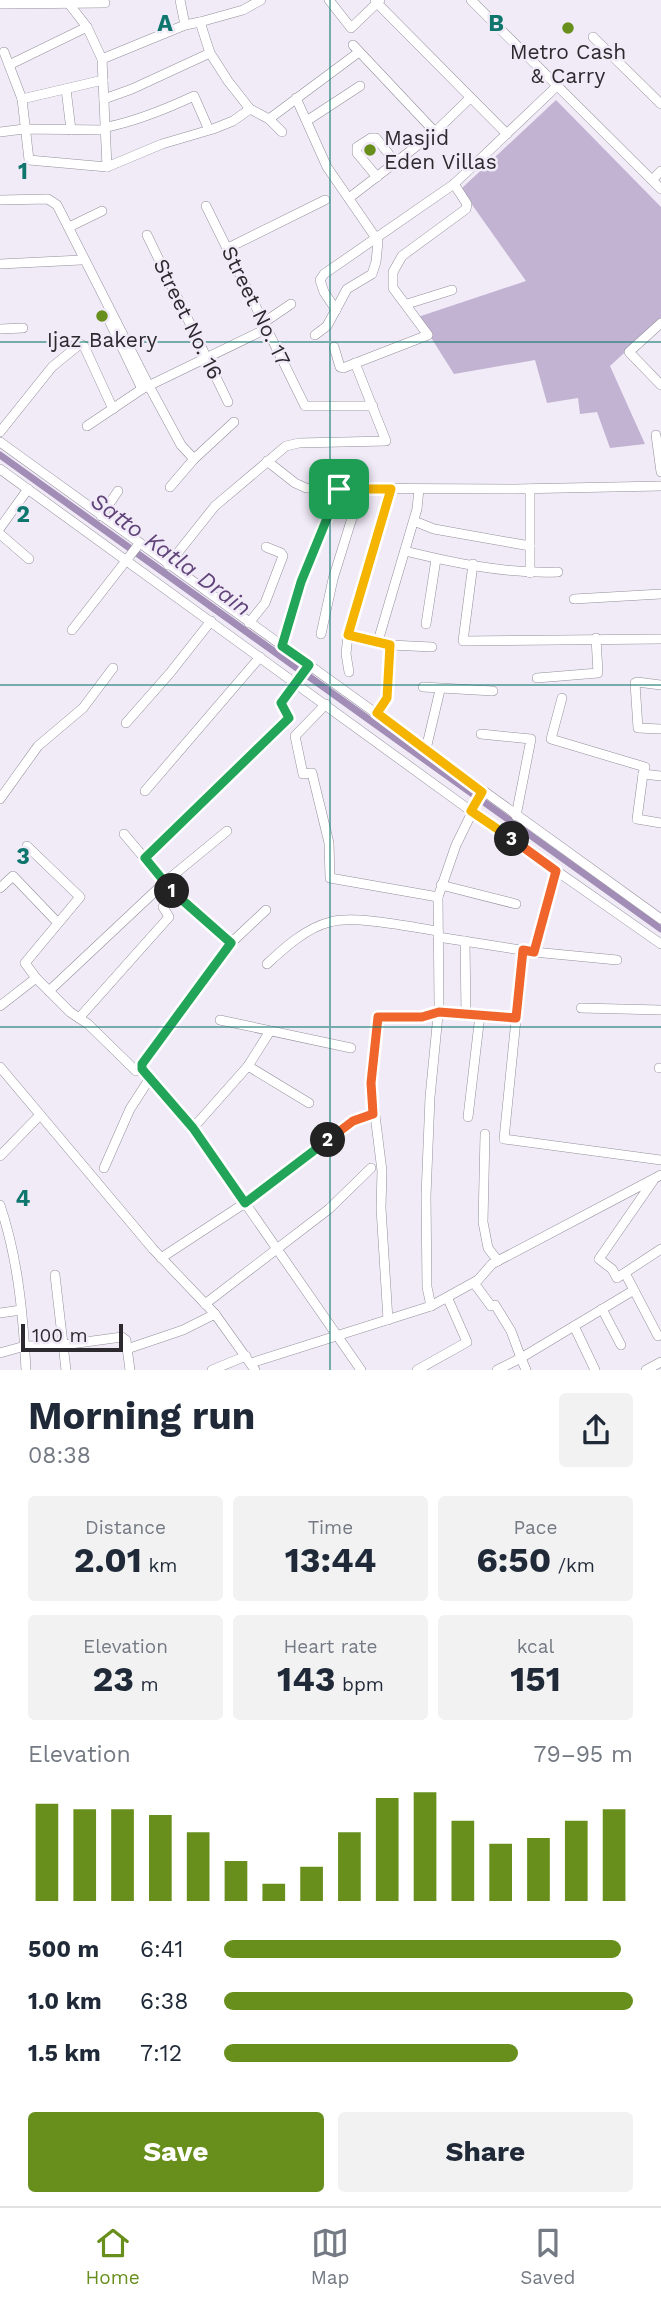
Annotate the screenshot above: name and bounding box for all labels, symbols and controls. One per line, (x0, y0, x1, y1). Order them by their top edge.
text: A (157, 10, 173, 37)
text: B (488, 10, 504, 37)
marker: Metro Cash & Carry (560, 20, 576, 36)
place label: Metro Cash & Carry (510, 39, 626, 88)
place label: Masjid Eden Villas (384, 125, 497, 174)
marker: Masjid Eden Villas (362, 142, 378, 158)
text: 1 (18, 158, 28, 185)
street label: Street No. 17 (217, 242, 296, 370)
street label: Street No. 16 (148, 254, 228, 383)
marker: Ijaz Bakery (94, 308, 110, 324)
place label: Ijaz Bakery (47, 327, 158, 352)
pin (309, 459, 369, 519)
icon: arrive (320, 470, 358, 508)
water label: Satto Katla Drain (85, 487, 256, 622)
text: 2 (16, 501, 30, 528)
pin: 3 (494, 822, 530, 856)
text: 3 (506, 827, 517, 850)
text: 3 (16, 843, 30, 870)
pin: 1 (154, 874, 190, 908)
text: 1 (167, 879, 176, 902)
pin: 2 (310, 1122, 346, 1158)
text: 2 (322, 1128, 333, 1151)
text: 4 (16, 1185, 31, 1212)
scale bar (21, 1321, 122, 1352)
text: 100 m (32, 1324, 88, 1347)
button: share (559, 1393, 633, 1467)
text: Morning run (28, 1394, 255, 1438)
text: 08:38 (28, 1442, 91, 1469)
text: Distance (85, 1516, 166, 1539)
text: Time (308, 1516, 353, 1539)
text: Pace (514, 1516, 557, 1539)
text: 2.01 (74, 1539, 142, 1581)
text: 13:44 (285, 1539, 376, 1581)
text: 6:50 (476, 1539, 551, 1581)
text: km (142, 1554, 177, 1577)
text: /km (551, 1554, 595, 1577)
text: Elevation (83, 1635, 168, 1658)
text: Heart rate (284, 1635, 377, 1658)
text: kcal (517, 1635, 554, 1658)
text: 23 (92, 1658, 134, 1700)
text: 143 (277, 1658, 336, 1700)
text: 151 (510, 1658, 561, 1700)
text: m (134, 1673, 159, 1696)
text: bpm (336, 1673, 384, 1696)
text: Elevation (28, 1741, 131, 1768)
text: 79–95 m (534, 1741, 633, 1768)
text: 500 m (28, 1936, 99, 1963)
text: 6:41 (140, 1936, 183, 1963)
text: 1.0 km (28, 1988, 102, 2015)
text: 6:38 (140, 1988, 188, 2015)
text: 1.5 km (28, 2040, 101, 2067)
text: 7:12 (140, 2040, 182, 2067)
button: Save (28, 2112, 324, 2192)
button: Share (338, 2112, 633, 2192)
tab: Home (85, 2224, 140, 2289)
tab: Map (311, 2224, 349, 2289)
tab: Saved (520, 2224, 576, 2289)

